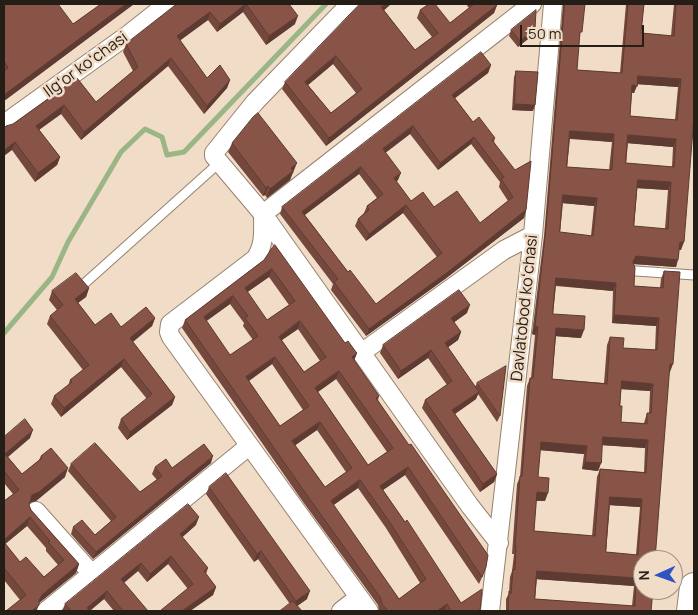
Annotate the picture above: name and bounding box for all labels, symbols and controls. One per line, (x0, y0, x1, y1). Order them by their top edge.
scale bar (523, 15, 647, 47)
text: 50 m (528, 23, 562, 44)
street label: Ilgʻor koʻchasi (40, 28, 132, 102)
street label: Davlatobod koʻchasi (508, 234, 542, 382)
north arrow (633, 550, 683, 600)
text: N (634, 570, 653, 581)

